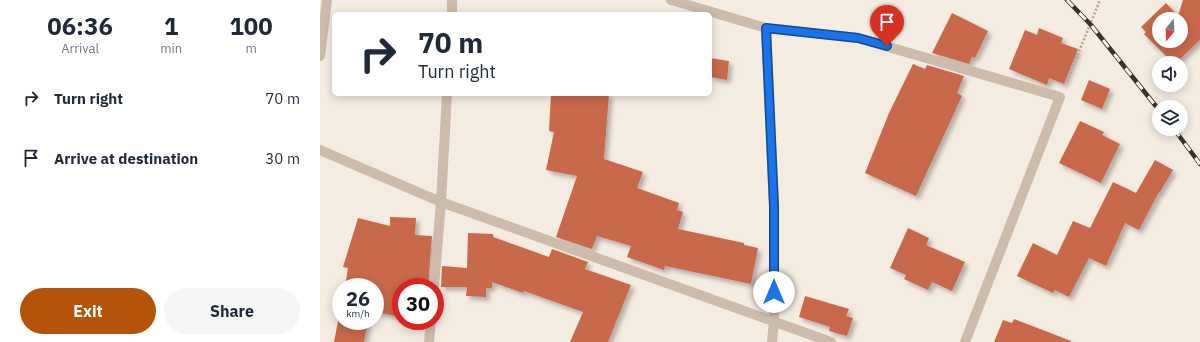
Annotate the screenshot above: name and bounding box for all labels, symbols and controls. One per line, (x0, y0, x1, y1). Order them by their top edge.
pin (870, 5, 904, 46)
text: 06:36 (47, 10, 113, 42)
text: 1 (164, 10, 178, 42)
text: 100 (229, 10, 273, 42)
icon: arrive (876, 11, 898, 33)
north arrow (1152, 12, 1188, 48)
map controls (1152, 12, 1188, 136)
text: 70 m (418, 24, 483, 61)
icon: right (352, 28, 404, 80)
text: Arrival (61, 40, 99, 57)
text: min (160, 40, 182, 57)
text: m (245, 40, 257, 57)
button: sound (1152, 56, 1188, 92)
text: Turn right (418, 60, 496, 83)
icon: right (20, 87, 42, 109)
text: Turn right (54, 89, 123, 108)
text: 70 m (265, 89, 300, 108)
button: layers (1152, 100, 1188, 136)
icon: arrive (20, 147, 42, 169)
text: Arrive at destination (54, 149, 198, 168)
text: 30 m (265, 149, 300, 168)
position arrow (753, 271, 795, 313)
speed limit sign: 30 (392, 278, 444, 330)
text: 26 (346, 285, 370, 312)
button: Exit (20, 288, 156, 334)
button: Share (164, 288, 300, 334)
text: km/h (346, 307, 370, 320)

